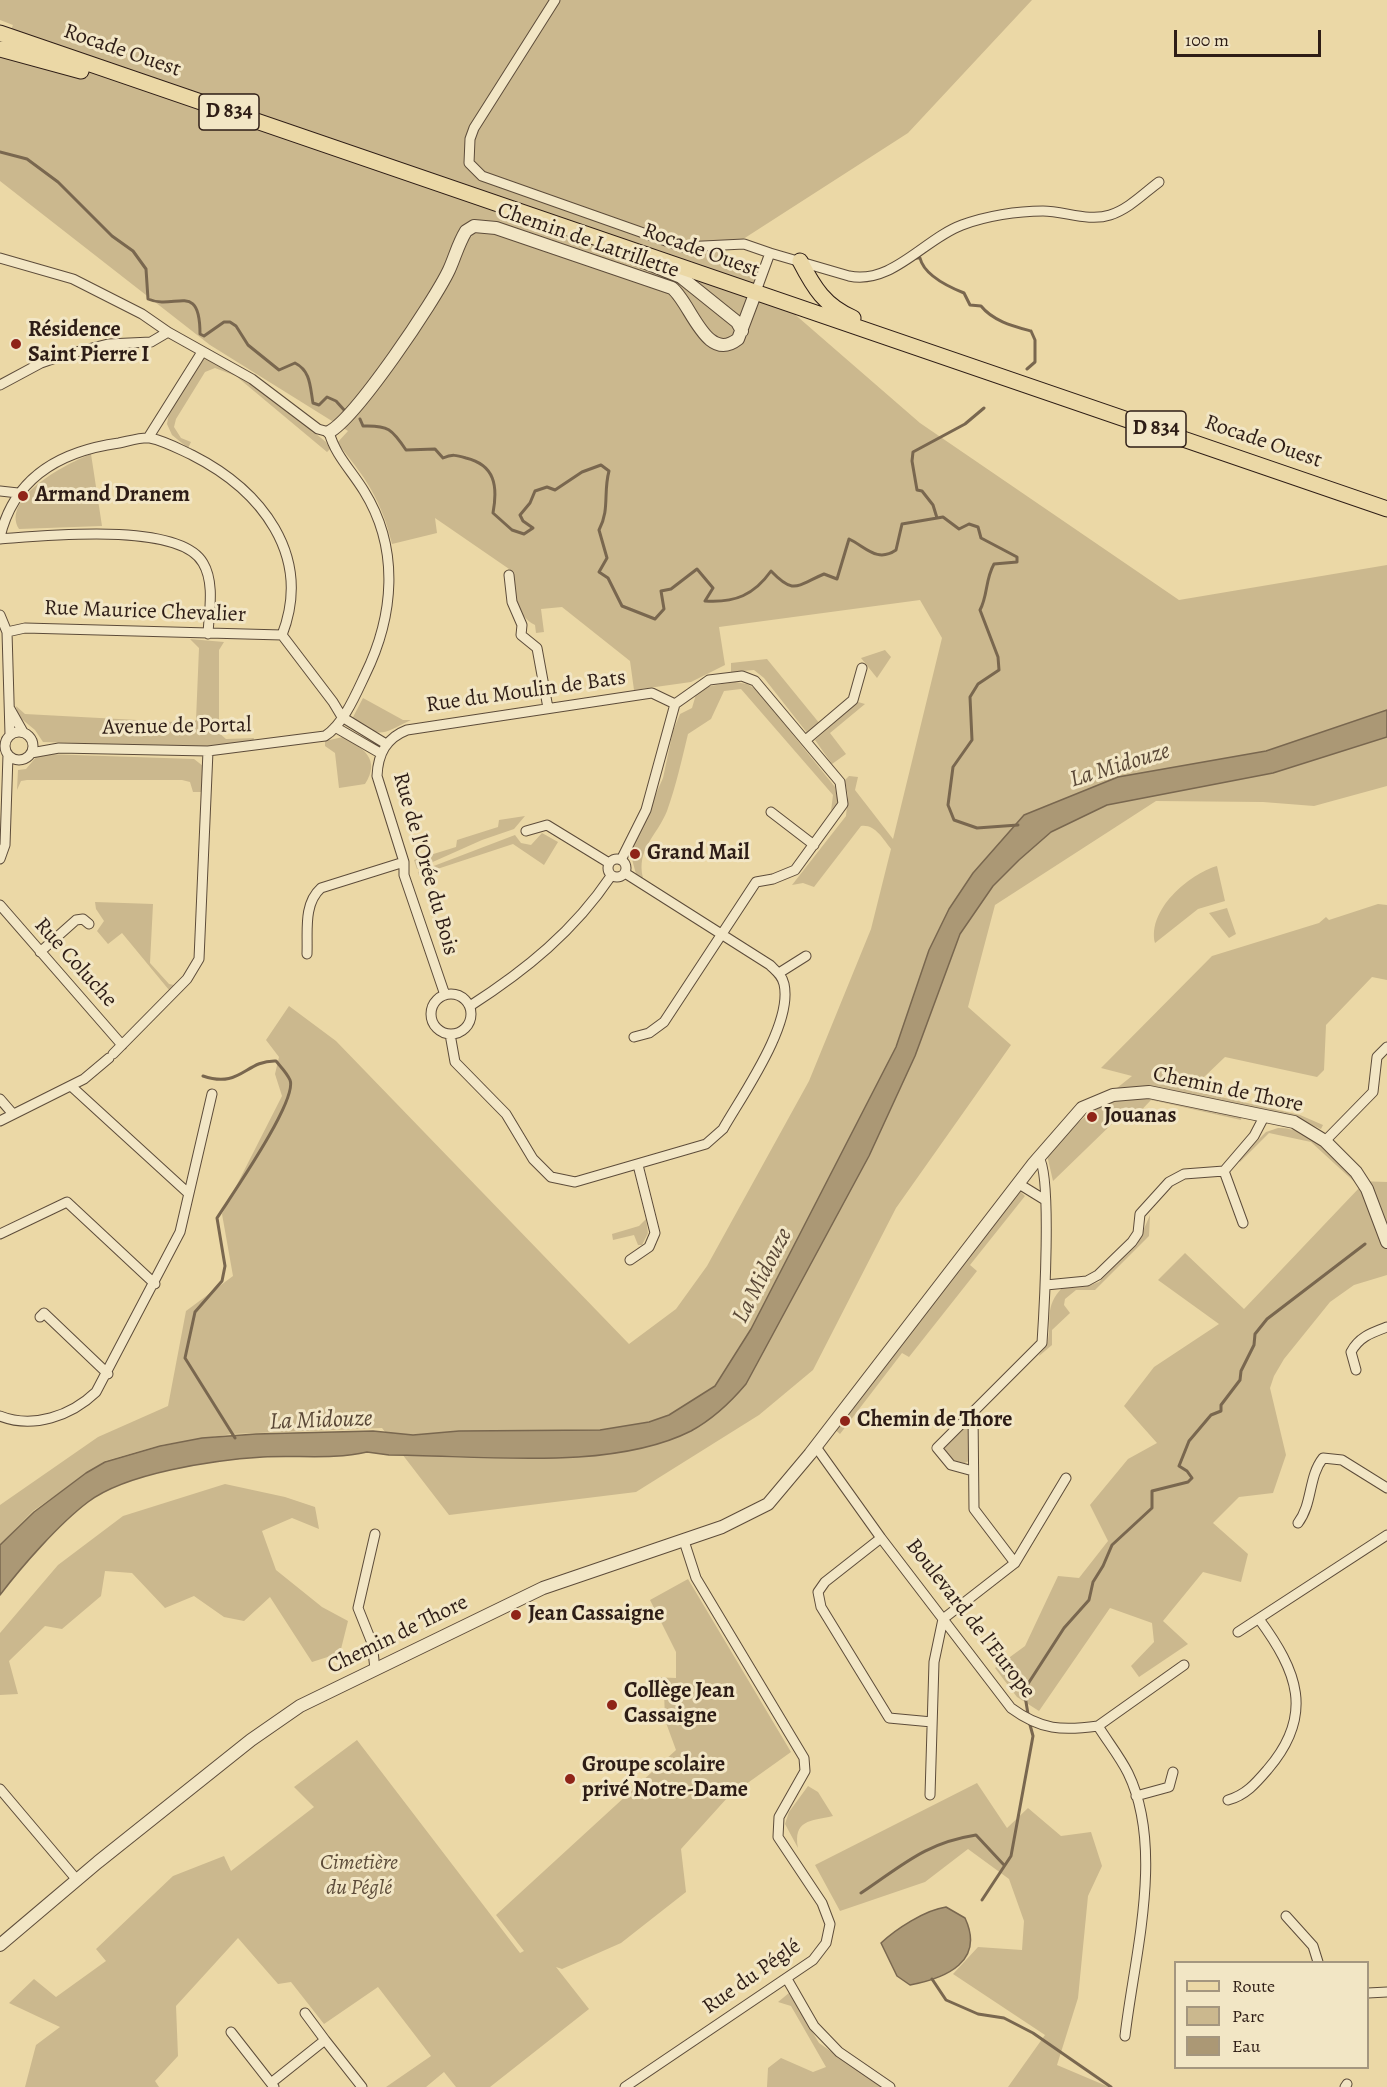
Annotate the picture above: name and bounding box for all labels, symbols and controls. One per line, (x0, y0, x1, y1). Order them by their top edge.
scale bar (1177, 18, 1324, 56)
street label: Rocade Ouest (60, 19, 184, 83)
text: 100 m (1185, 28, 1229, 52)
road number: D 834 (199, 94, 259, 130)
street label: Chemin de Latrillette (494, 197, 682, 285)
street label: Rocade Ouest (639, 218, 763, 284)
place label: Résidence Saint Pierre I (28, 318, 149, 370)
marker: Résidence Saint Pierre I (9, 337, 23, 351)
street label: Rocade Ouest (1201, 410, 1325, 474)
road number: D 834 (1126, 411, 1186, 447)
place label: Armand Dranem (35, 483, 190, 509)
marker: Armand Dranem (16, 489, 30, 503)
street label: Rue Maurice Chevalier (43, 595, 247, 629)
street label: Rue du Moulin de Bats (424, 665, 628, 719)
street label: Avenue de Portal (102, 712, 252, 742)
water label: La Midouze (1066, 737, 1174, 795)
street label: Rue de l'Orée du Bois (386, 770, 464, 958)
place label: Grand Mail (647, 841, 750, 867)
marker: Grand Mail (628, 847, 642, 861)
street label: Rue Coluche (28, 913, 122, 1013)
street label: Chemin de Thore (1150, 1061, 1306, 1119)
place label: Jouanas (1104, 1104, 1177, 1130)
marker: Jouanas (1085, 1110, 1099, 1124)
water label: La Midouze (727, 1224, 799, 1328)
water label: La Midouze (269, 1405, 373, 1437)
place label: Chemin de Thore (857, 1408, 1013, 1434)
marker: Chemin de Thore (838, 1414, 852, 1428)
street label: Boulevard de l'Europe (899, 1534, 1041, 1704)
street label: Chemin de Thore (323, 1590, 473, 1680)
place label: Jean Cassaigne (528, 1602, 665, 1628)
marker: Jean Cassaigne (509, 1608, 523, 1622)
place label: Collège Jean Cassaigne (624, 1679, 735, 1730)
marker: Collège Jean Cassaigne (605, 1698, 619, 1712)
place label: Groupe scolaire privé Notre-Dame (582, 1753, 748, 1804)
marker: Groupe scolaire privé Notre-Dame (563, 1772, 577, 1786)
park label: Cimetière du Péglé (320, 1851, 398, 1903)
street label: Rue du Péglé (698, 1933, 806, 2021)
legend (1174, 1961, 1369, 2069)
text: Route (1232, 1974, 1275, 1998)
text: Parc (1232, 2004, 1264, 2028)
text: Eau (1232, 2034, 1260, 2058)

